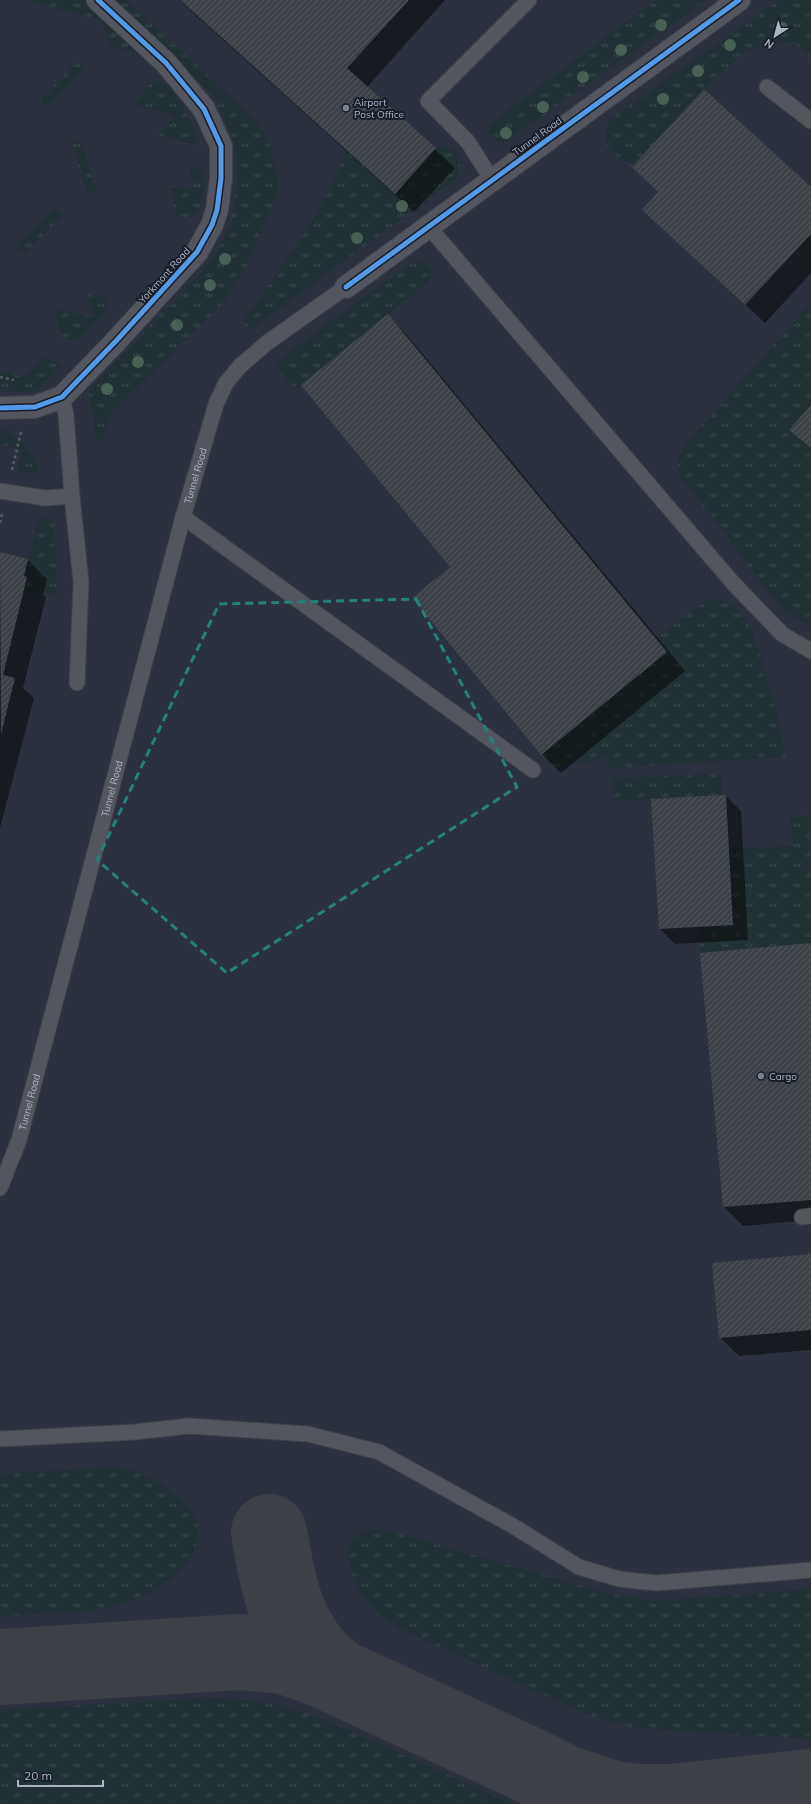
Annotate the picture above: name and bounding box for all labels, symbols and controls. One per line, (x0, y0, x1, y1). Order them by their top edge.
north arrow (755, 16, 795, 56)
text: N (762, 36, 777, 52)
place label: Airport Post Office (354, 96, 404, 121)
marker: Airport Post Office (341, 103, 351, 113)
street label: Tunnel Road (510, 114, 564, 159)
street label: Yorkmont Road (135, 245, 193, 307)
street label: Tunnel Road (181, 446, 210, 505)
street label: Tunnel Road (98, 759, 126, 818)
place label: Cargo (769, 1070, 797, 1083)
marker: Cargo (756, 1071, 766, 1081)
street label: Tunnel Road (16, 1072, 43, 1132)
scale bar (18, 1762, 103, 1788)
text: 20 m (24, 1768, 52, 1783)

